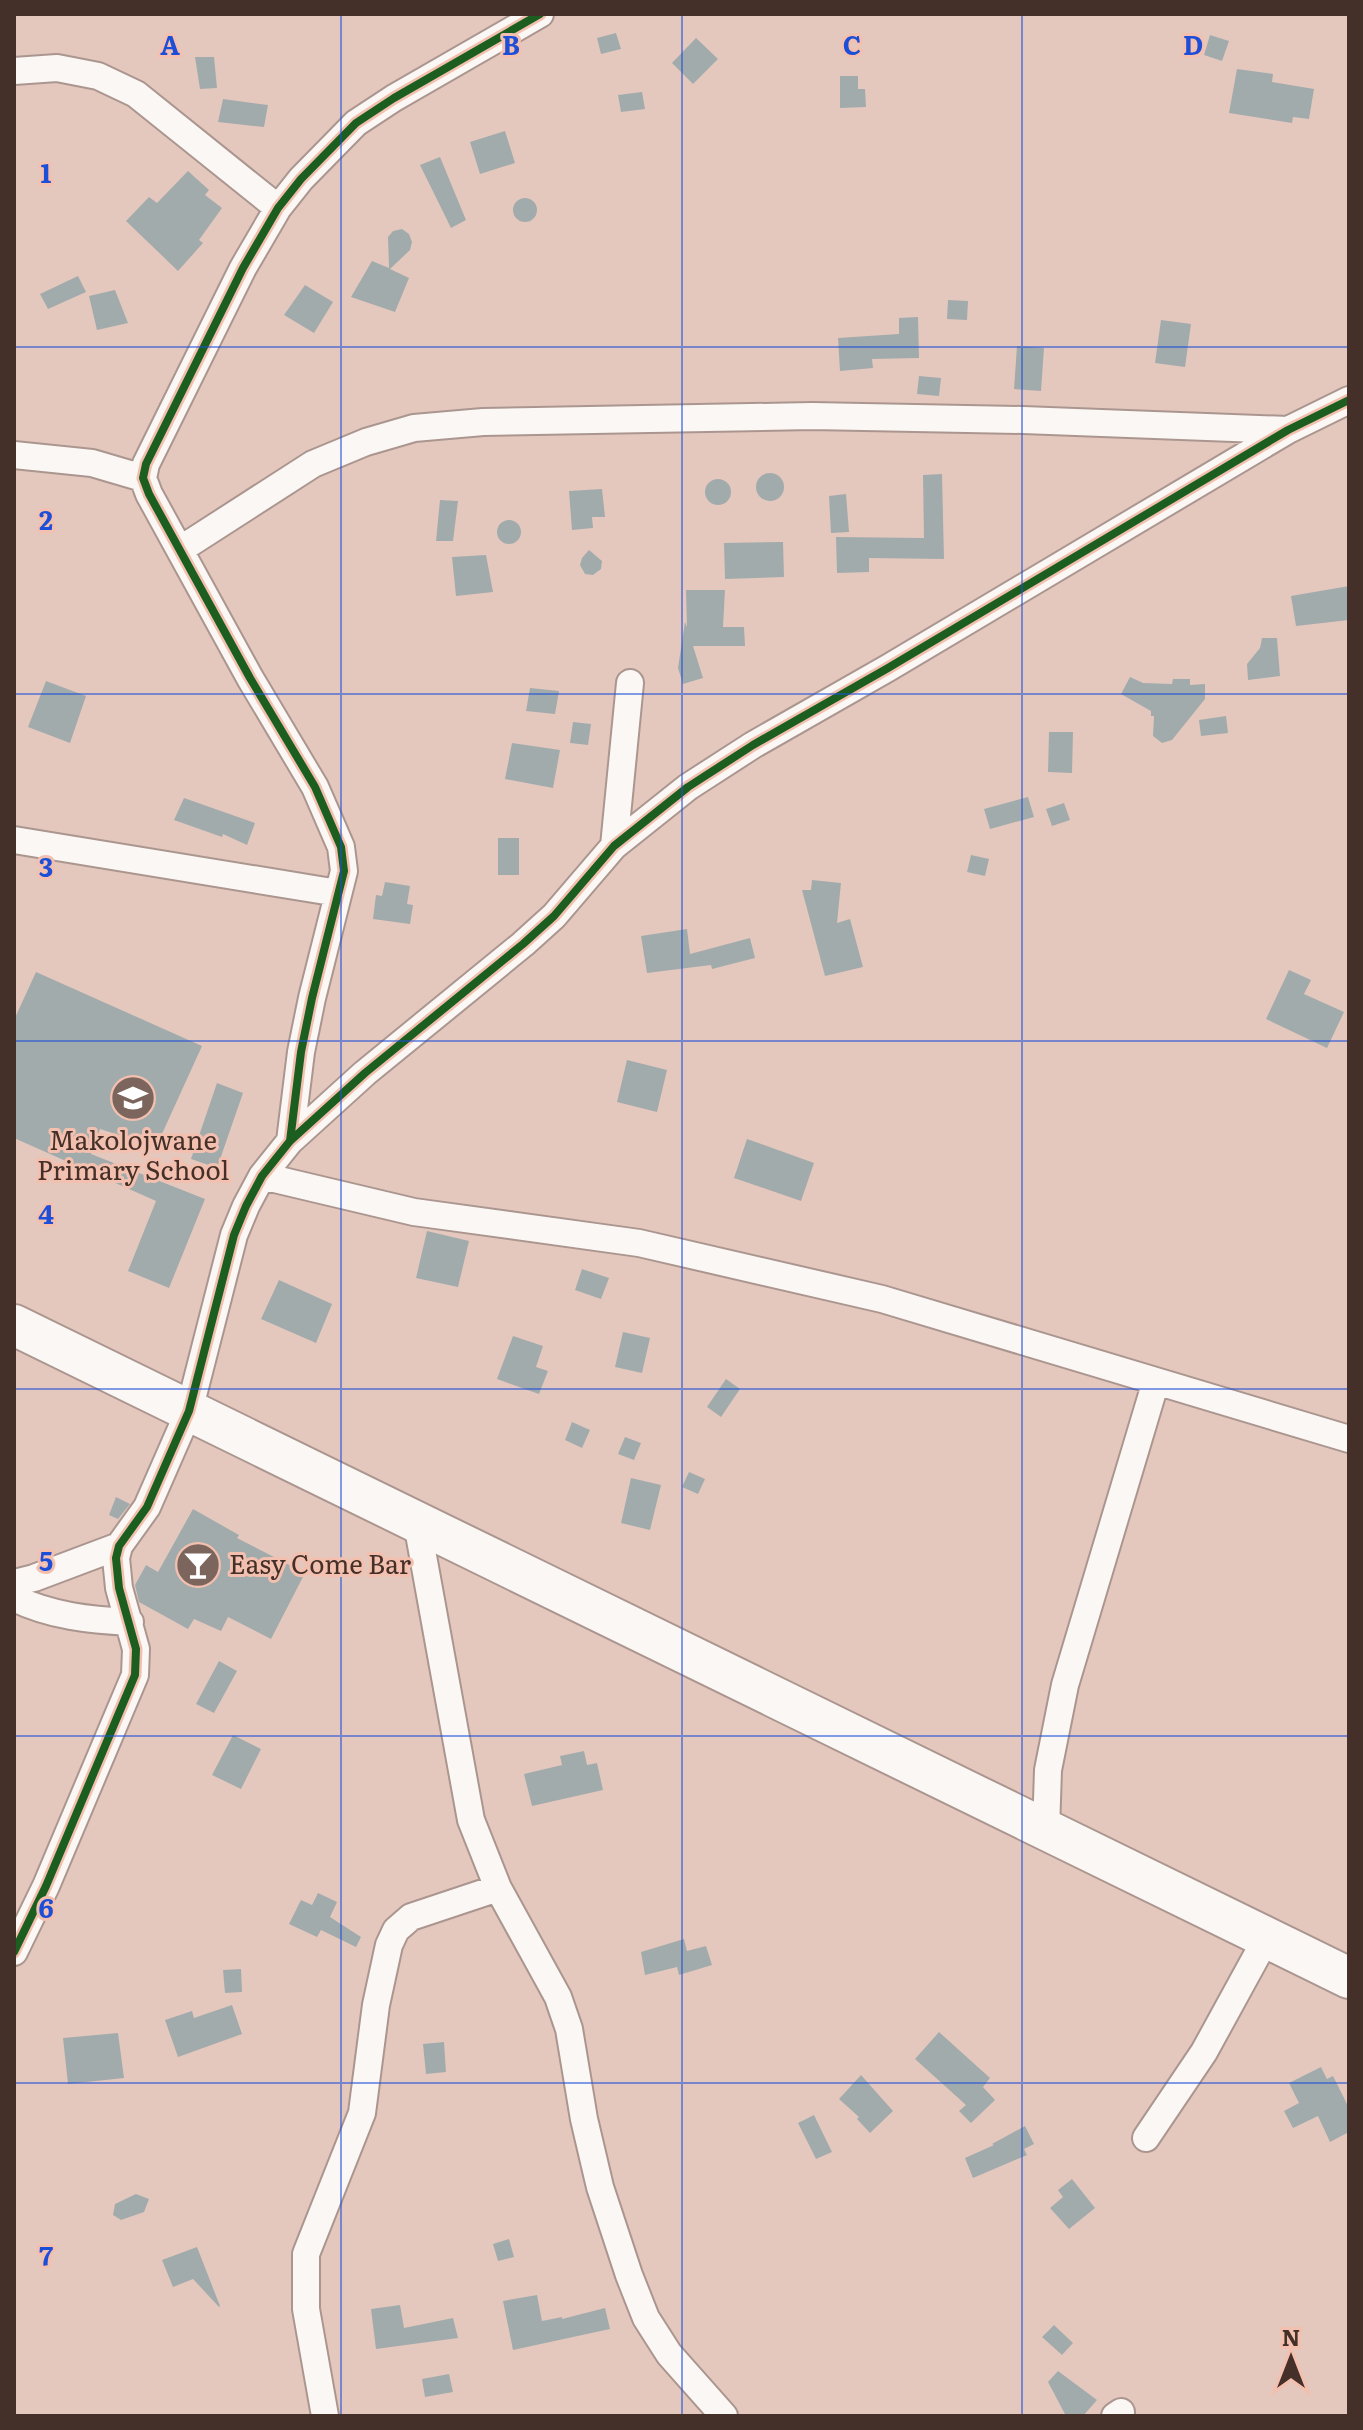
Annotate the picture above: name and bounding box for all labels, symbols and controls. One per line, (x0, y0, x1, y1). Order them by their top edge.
text: A (160, 24, 180, 63)
text: B (502, 24, 520, 63)
text: C (843, 24, 861, 63)
text: D (1183, 24, 1203, 63)
text: 1 (41, 152, 52, 191)
text: 2 (39, 499, 53, 538)
text: 3 (39, 846, 53, 885)
school or university icon: Makolojwane Primary School (109, 1074, 157, 1122)
place label: Makolojwane Primary School (37, 1119, 229, 1188)
text: 4 (38, 1193, 54, 1232)
text: 5 (39, 1540, 53, 1579)
bar icon: Easy Come Bar (174, 1541, 222, 1589)
place label: Easy Come Bar (229, 1543, 412, 1582)
text: 6 (38, 1887, 54, 1926)
text: 7 (39, 2235, 53, 2274)
north arrow (1251, 2318, 1331, 2398)
text: N (1282, 2320, 1300, 2353)

